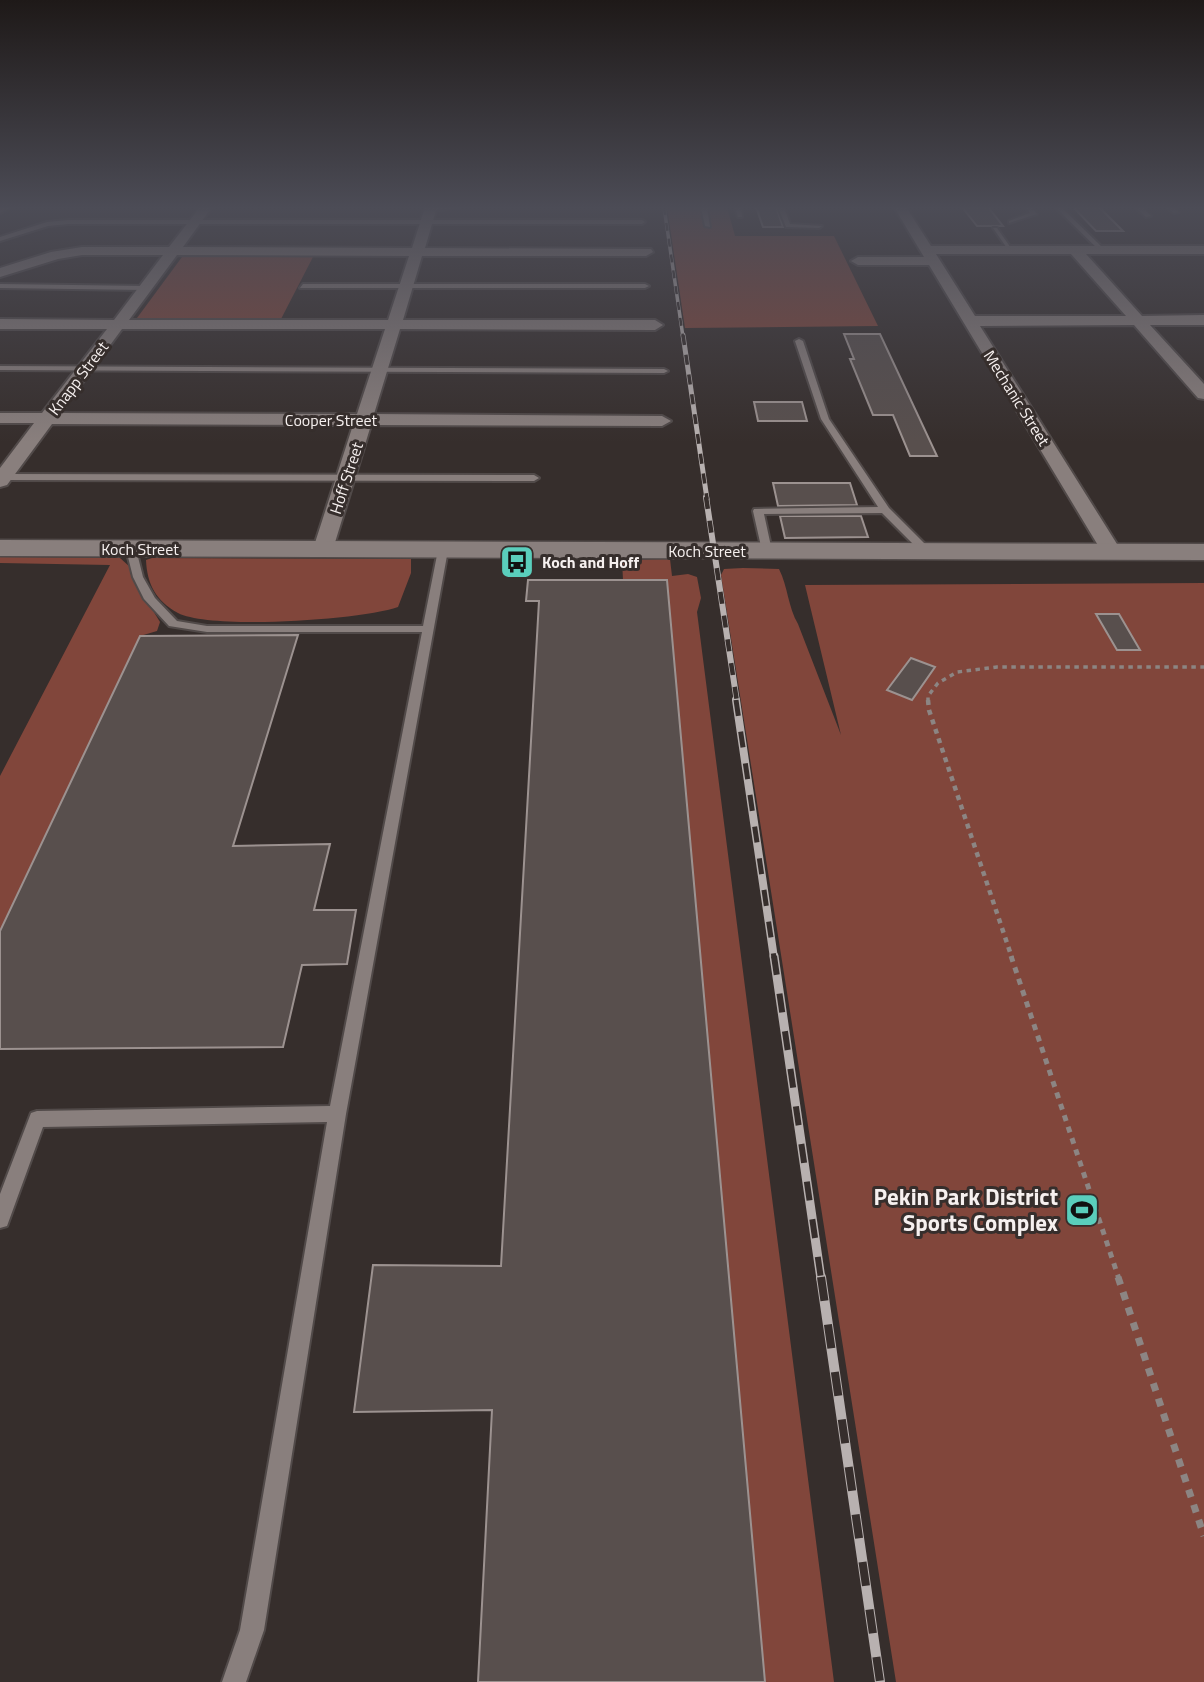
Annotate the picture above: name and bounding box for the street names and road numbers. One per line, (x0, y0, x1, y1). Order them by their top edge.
street label: Knapp Street (42, 336, 114, 420)
street label: Mechanic Street (978, 345, 1056, 451)
street label: Cooper Street (285, 408, 378, 432)
street label: Hoff Street (323, 438, 369, 517)
street label: Koch Street (101, 537, 179, 561)
street label: Koch Street (668, 539, 746, 563)

